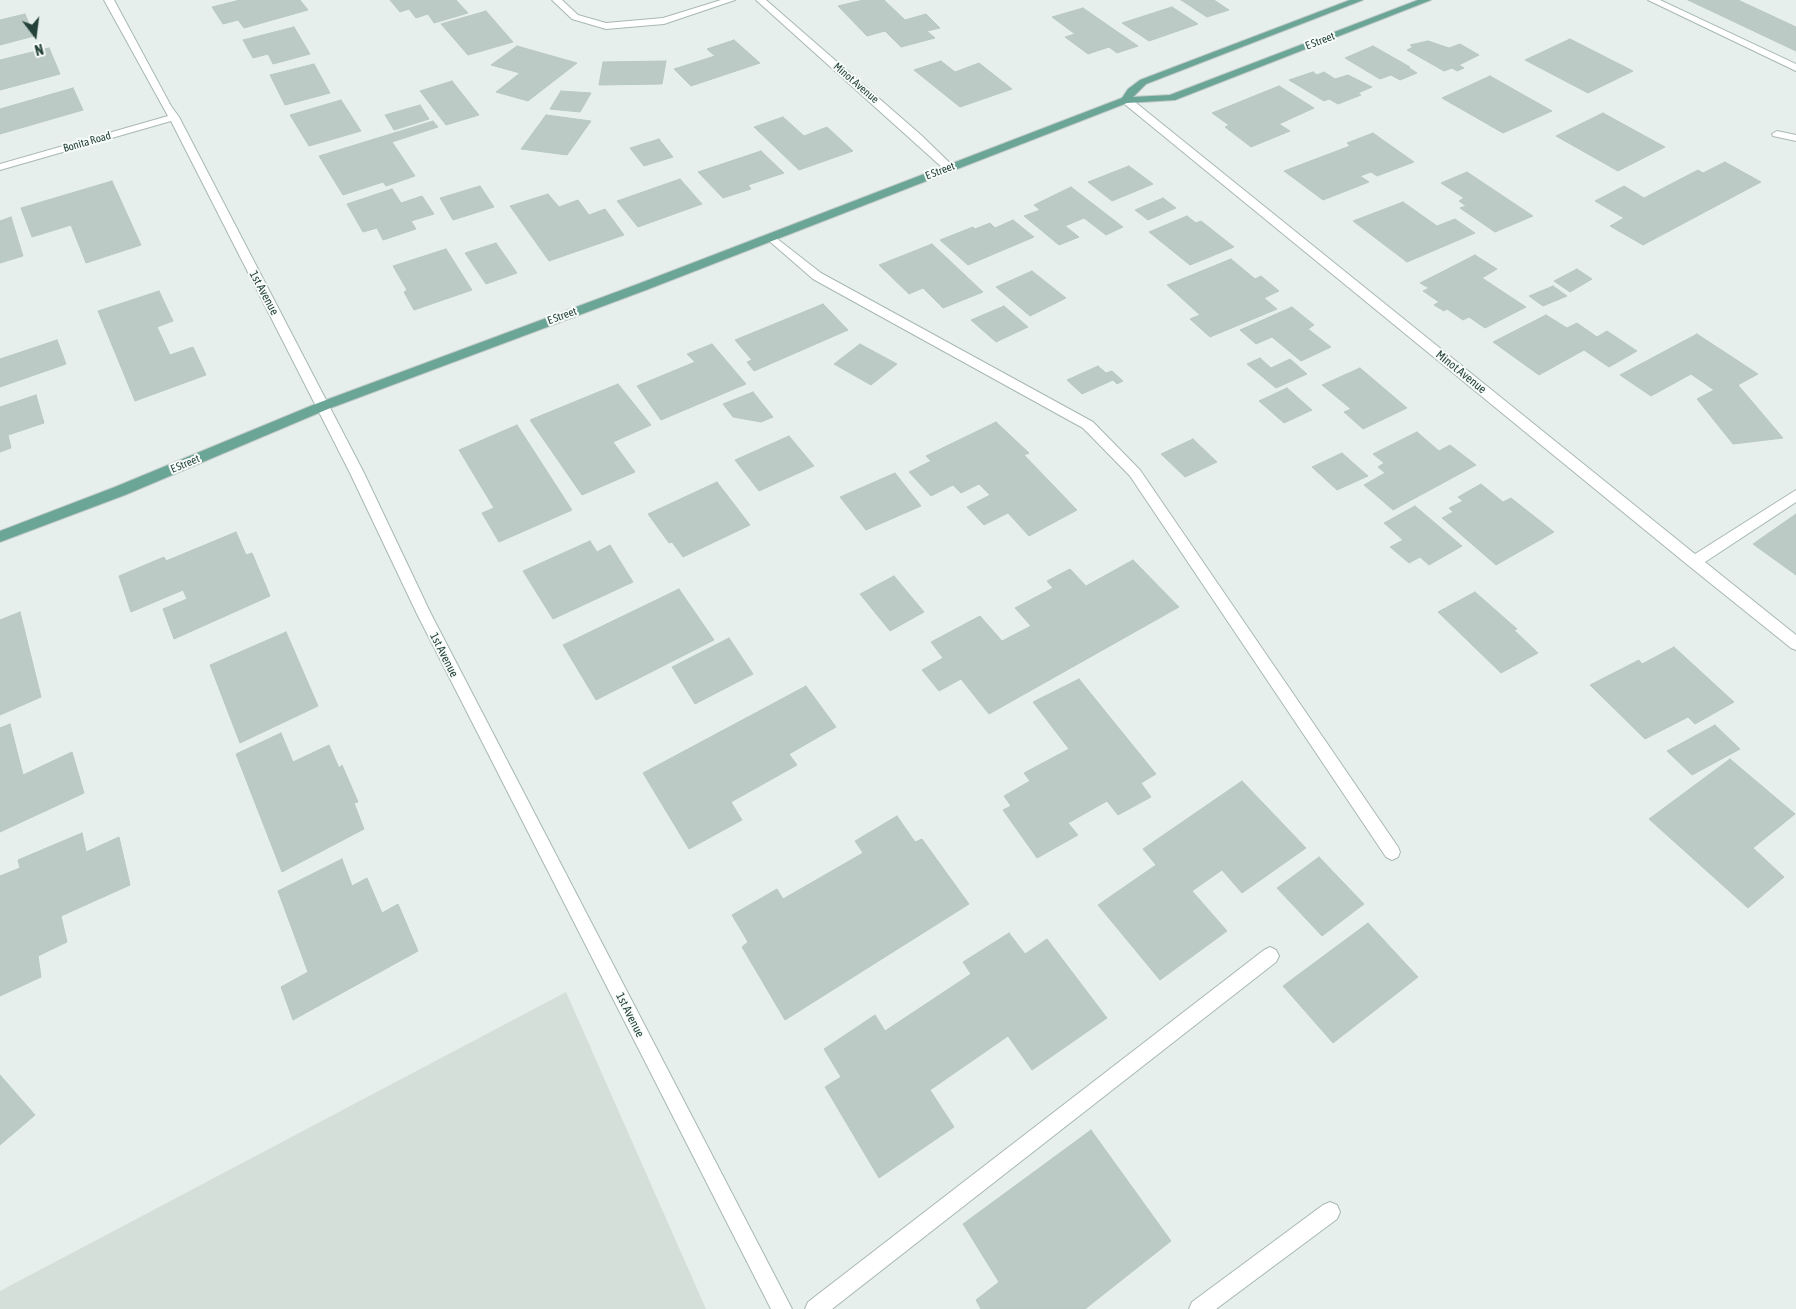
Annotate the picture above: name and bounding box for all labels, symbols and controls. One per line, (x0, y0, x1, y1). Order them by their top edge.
north arrow (10, 10, 60, 60)
street label: E Street (1303, 29, 1337, 53)
text: N (33, 41, 45, 58)
street label: Minot Avenue (831, 60, 881, 106)
street label: Bonita Road (62, 129, 112, 155)
street label: E Street (923, 159, 957, 183)
street label: 1st Avenue (246, 268, 282, 318)
street label: E Street (545, 305, 579, 327)
street label: Minot Avenue (1433, 347, 1489, 397)
street label: E Street (168, 452, 202, 476)
street label: 1st Avenue (427, 630, 461, 680)
street label: 1st Avenue (613, 990, 647, 1040)

